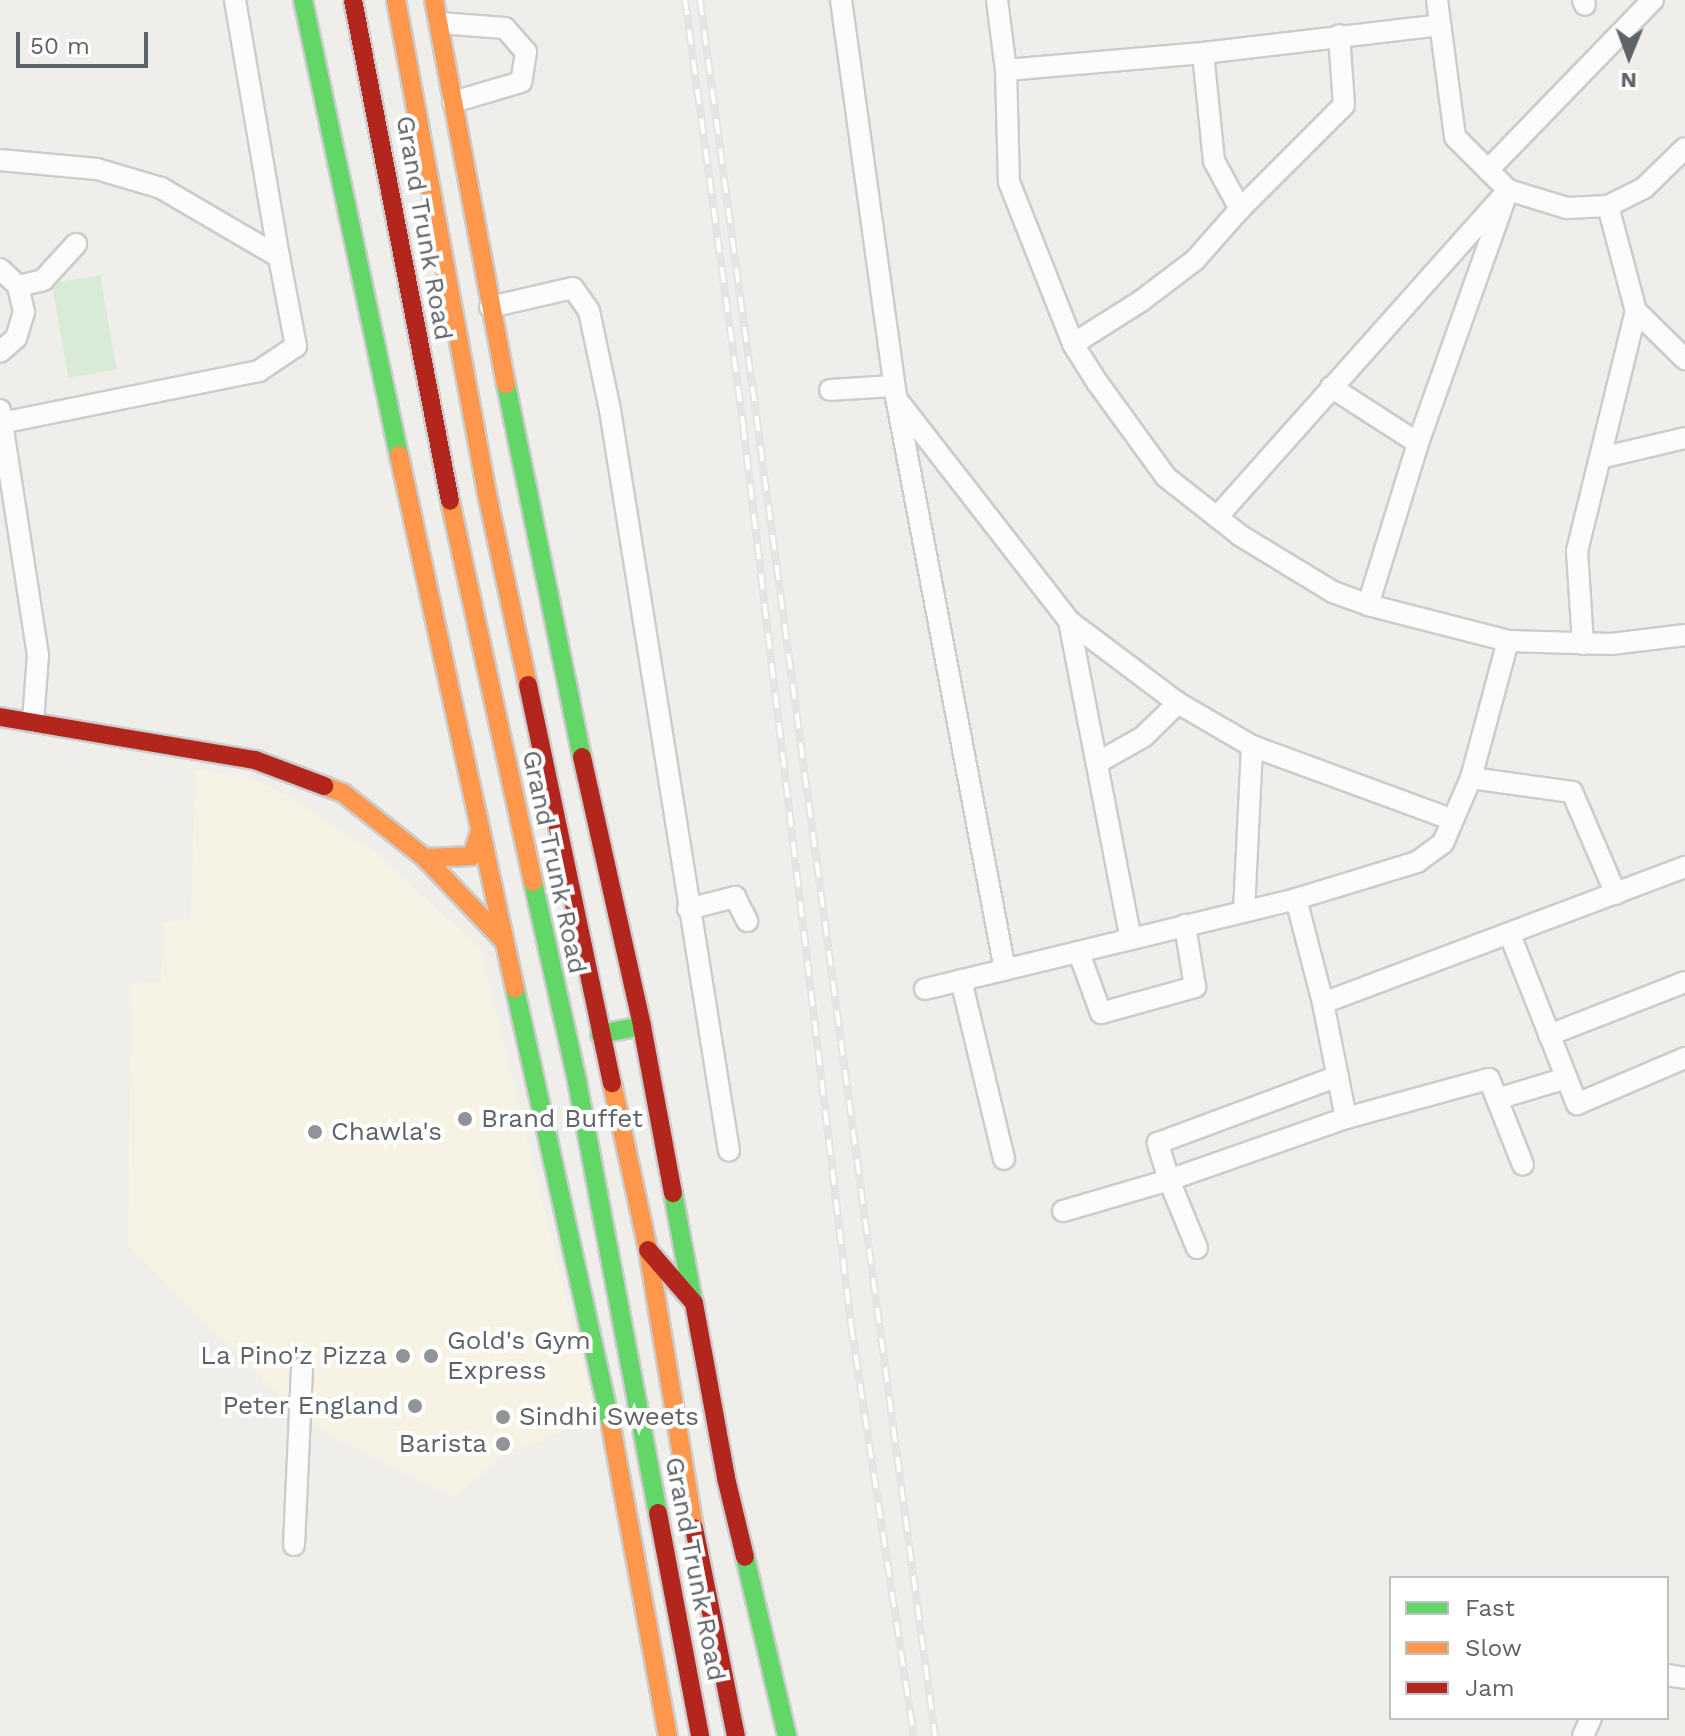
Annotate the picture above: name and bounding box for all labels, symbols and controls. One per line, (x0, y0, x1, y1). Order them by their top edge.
scale bar (20, 16, 152, 66)
north arrow (1589, 16, 1669, 96)
text: 50 m (30, 32, 90, 60)
text: N (1620, 68, 1637, 93)
street label: Grand Trunk Road (389, 113, 459, 343)
street label: Grand Trunk Road (515, 747, 593, 977)
place label: Brand Buffet (481, 1103, 643, 1135)
marker: Brand Buffet (456, 1110, 474, 1128)
place label: Chawla's (331, 1116, 442, 1148)
marker: Chawla's (306, 1123, 324, 1141)
place label: Gold's Gym Express (447, 1325, 591, 1386)
place label: La Pino'z Pizza (200, 1340, 387, 1372)
marker: La Pino'z Pizza (394, 1347, 412, 1365)
marker: Gold's Gym Express (422, 1347, 440, 1365)
place label: Peter England (222, 1390, 399, 1422)
marker: Peter England (406, 1397, 424, 1415)
place label: Sindhi Sweets (519, 1401, 699, 1433)
marker: Sindhi Sweets (494, 1408, 512, 1426)
place label: Barista (398, 1428, 487, 1460)
marker: Barista (494, 1435, 512, 1453)
street label: Grand Trunk Road (658, 1454, 732, 1684)
legend (1389, 1576, 1669, 1720)
text: Fast (1465, 1594, 1515, 1622)
text: Slow (1465, 1634, 1522, 1662)
text: Jam (1465, 1674, 1515, 1702)

